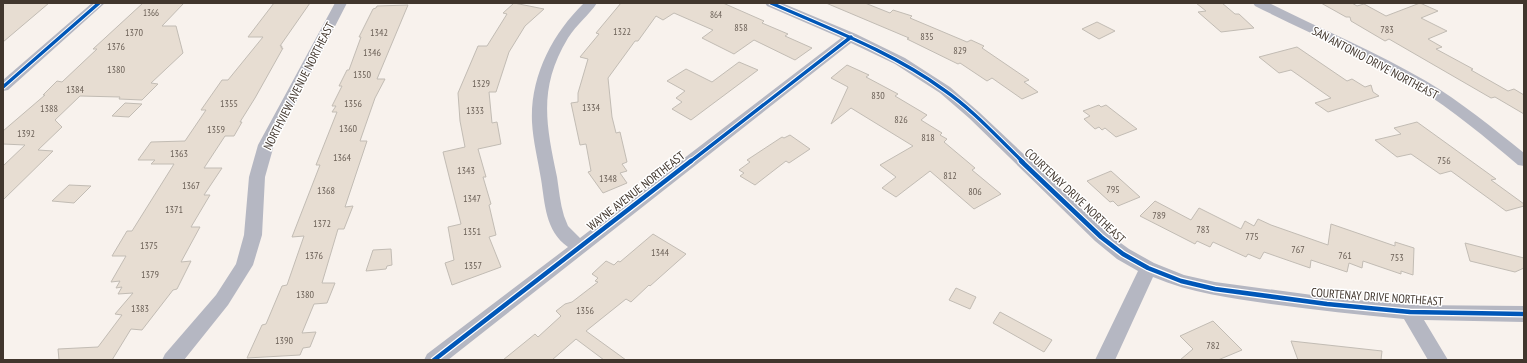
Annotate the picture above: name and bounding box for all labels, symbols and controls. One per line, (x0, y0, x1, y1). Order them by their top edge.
house number: 1366 (143, 7, 159, 18)
house number: 864 (710, 9, 722, 20)
street label: NORTHVIEW AVENUE NORTHEAST (260, 19, 338, 152)
house number: 858 (734, 21, 748, 34)
street label: SAN ANTONIO DRIVE NORTHEAST (1309, 23, 1442, 103)
house number: 783 (1380, 23, 1394, 36)
house number: 1322 (613, 25, 631, 38)
house number: 1370 (125, 26, 144, 39)
house number: 1342 (370, 26, 388, 39)
house number: 835 (920, 30, 934, 43)
house number: 1376 (107, 40, 126, 53)
house number: 829 (953, 44, 967, 57)
house number: 1346 (363, 46, 382, 59)
house number: 1380 (107, 63, 126, 76)
house number: 1350 (353, 68, 372, 81)
house number: 1329 (472, 77, 490, 90)
house number: 1384 (66, 83, 85, 96)
house number: 830 (871, 89, 885, 102)
house number: 1355 (220, 97, 238, 110)
house number: 1356 (344, 97, 363, 110)
house number: 1334 (582, 101, 601, 114)
house number: 1388 (40, 102, 58, 115)
house number: 1333 (466, 104, 484, 117)
house number: 826 (894, 113, 908, 126)
house number: 1360 (339, 122, 358, 135)
house number: 1359 (207, 123, 225, 136)
house number: 1392 (17, 127, 35, 140)
house number: 818 (921, 131, 935, 144)
street label: COURTENAY DRIVE NORTHEAST (1022, 145, 1129, 247)
house number: 1363 (170, 147, 188, 160)
street label: WAYNE AVENUE NORTHEAST (584, 147, 688, 233)
house number: 1364 (333, 151, 352, 164)
house number: 756 (1437, 154, 1451, 167)
house number: 1343 (457, 164, 475, 177)
house number: 812 (943, 169, 957, 182)
house number: 1348 (599, 172, 617, 185)
house number: 1367 (182, 179, 200, 192)
house number: 795 (1106, 183, 1120, 196)
house number: 1368 (317, 184, 335, 197)
house number: 806 (968, 185, 982, 198)
house number: 1347 (463, 192, 481, 205)
house number: 1371 (165, 203, 183, 216)
house number: 789 (1152, 209, 1166, 222)
house number: 1372 (313, 217, 331, 230)
house number: 783 (1196, 223, 1210, 236)
house number: 1351 (463, 225, 481, 238)
house number: 775 (1245, 230, 1259, 243)
house number: 1375 (140, 239, 158, 252)
house number: 767 (1291, 243, 1305, 256)
house number: 1344 (651, 246, 670, 259)
house number: 1376 (305, 249, 324, 262)
house number: 761 (1338, 249, 1352, 262)
house number: 753 (1390, 251, 1404, 264)
house number: 1357 (464, 259, 482, 272)
house number: 1379 (141, 268, 159, 281)
street label: COURTENAY DRIVE NORTHEAST (1310, 284, 1444, 309)
house number: 1380 (296, 288, 315, 301)
house number: 1383 (131, 302, 149, 315)
house number: 1356 (576, 304, 595, 317)
house number: 1390 (275, 334, 294, 347)
house number: 782 (1206, 339, 1220, 352)

